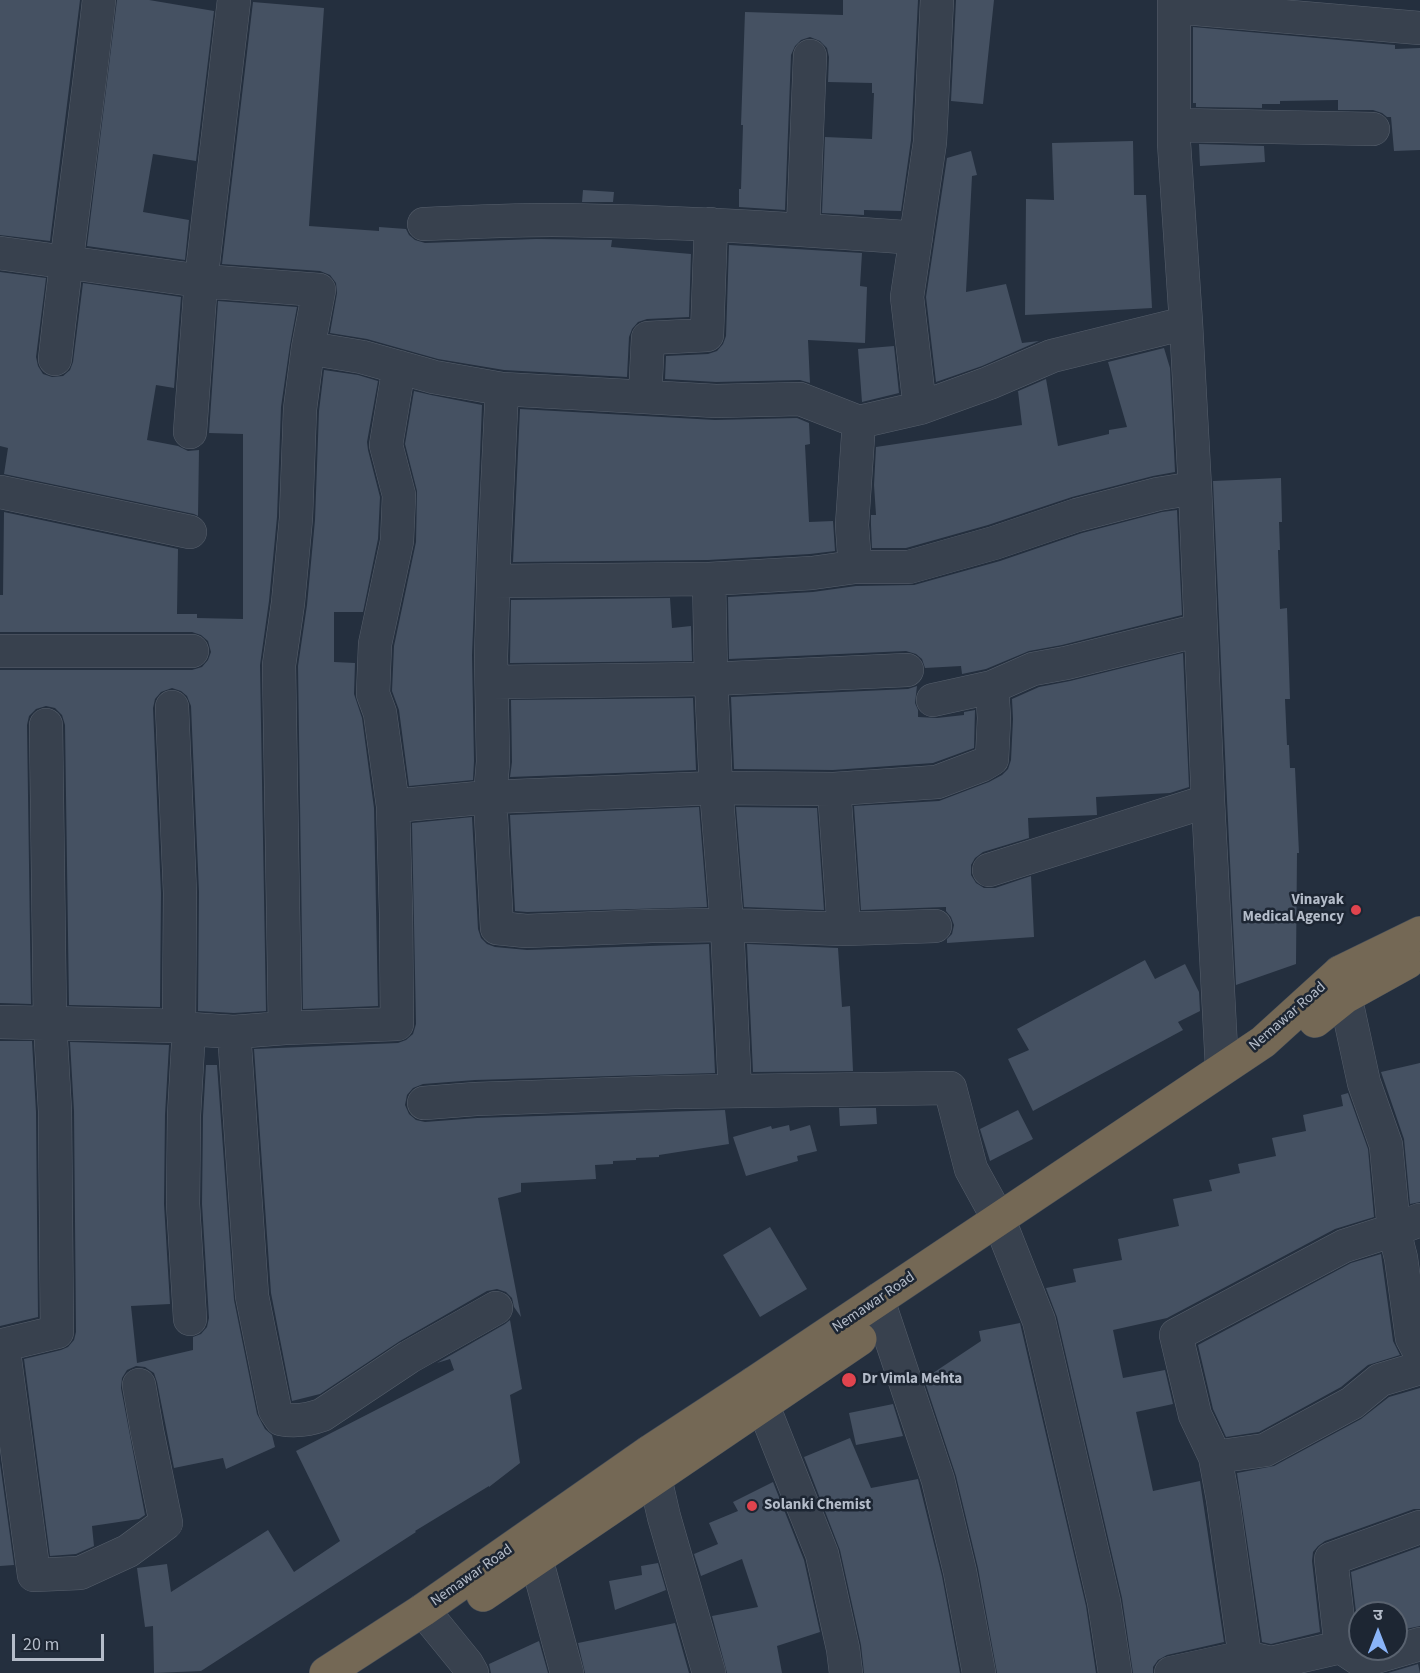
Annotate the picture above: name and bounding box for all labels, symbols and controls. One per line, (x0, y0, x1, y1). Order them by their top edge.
place label: Vinayak Medical Agency (1242, 892, 1344, 927)
marker: Vinayak Medical Agency (1349, 903, 1363, 917)
street label: Nemawar Road (1246, 979, 1330, 1055)
street label: Nemawar Road (829, 1269, 919, 1337)
marker: Dr Vimla Mehta (840, 1371, 858, 1389)
place label: Dr Vimla Mehta (862, 1371, 962, 1389)
place label: Solanki Chemist (764, 1497, 871, 1515)
marker: Solanki Chemist (745, 1499, 759, 1513)
street label: Nemawar Road (428, 1541, 516, 1611)
north arrow (1348, 1601, 1408, 1661)
text: उ (1373, 1604, 1383, 1626)
scale bar (15, 1622, 106, 1660)
text: 20 m (23, 1632, 59, 1657)

